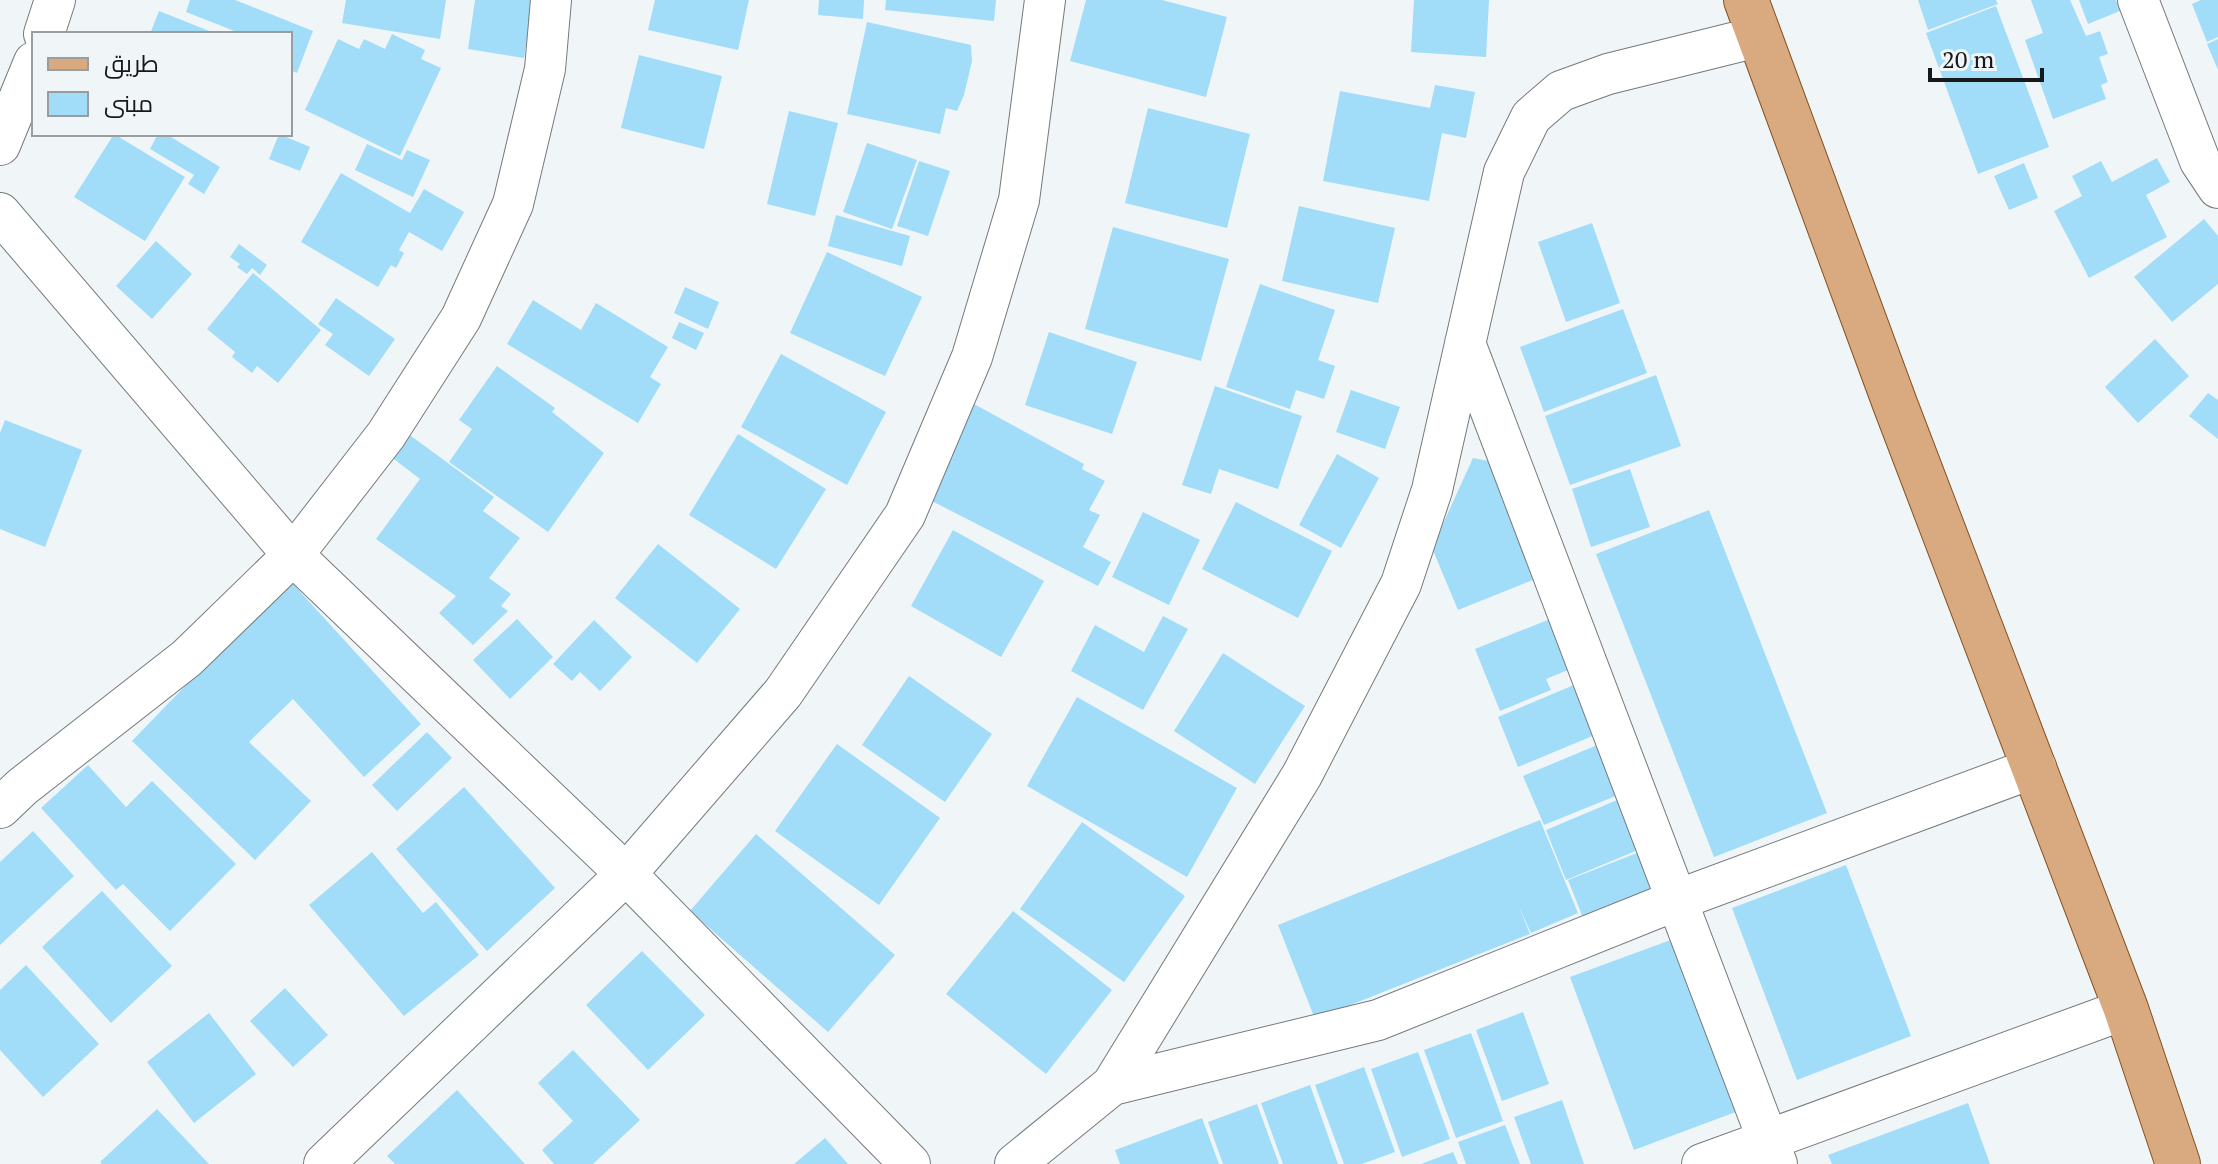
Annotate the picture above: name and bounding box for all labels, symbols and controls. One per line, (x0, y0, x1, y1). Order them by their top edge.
legend (32, 32, 292, 136)
scale bar (1930, 32, 2042, 82)
text: 20 m (1942, 43, 1994, 75)
text: طريق (104, 47, 159, 79)
text: مبنى (104, 87, 153, 119)

